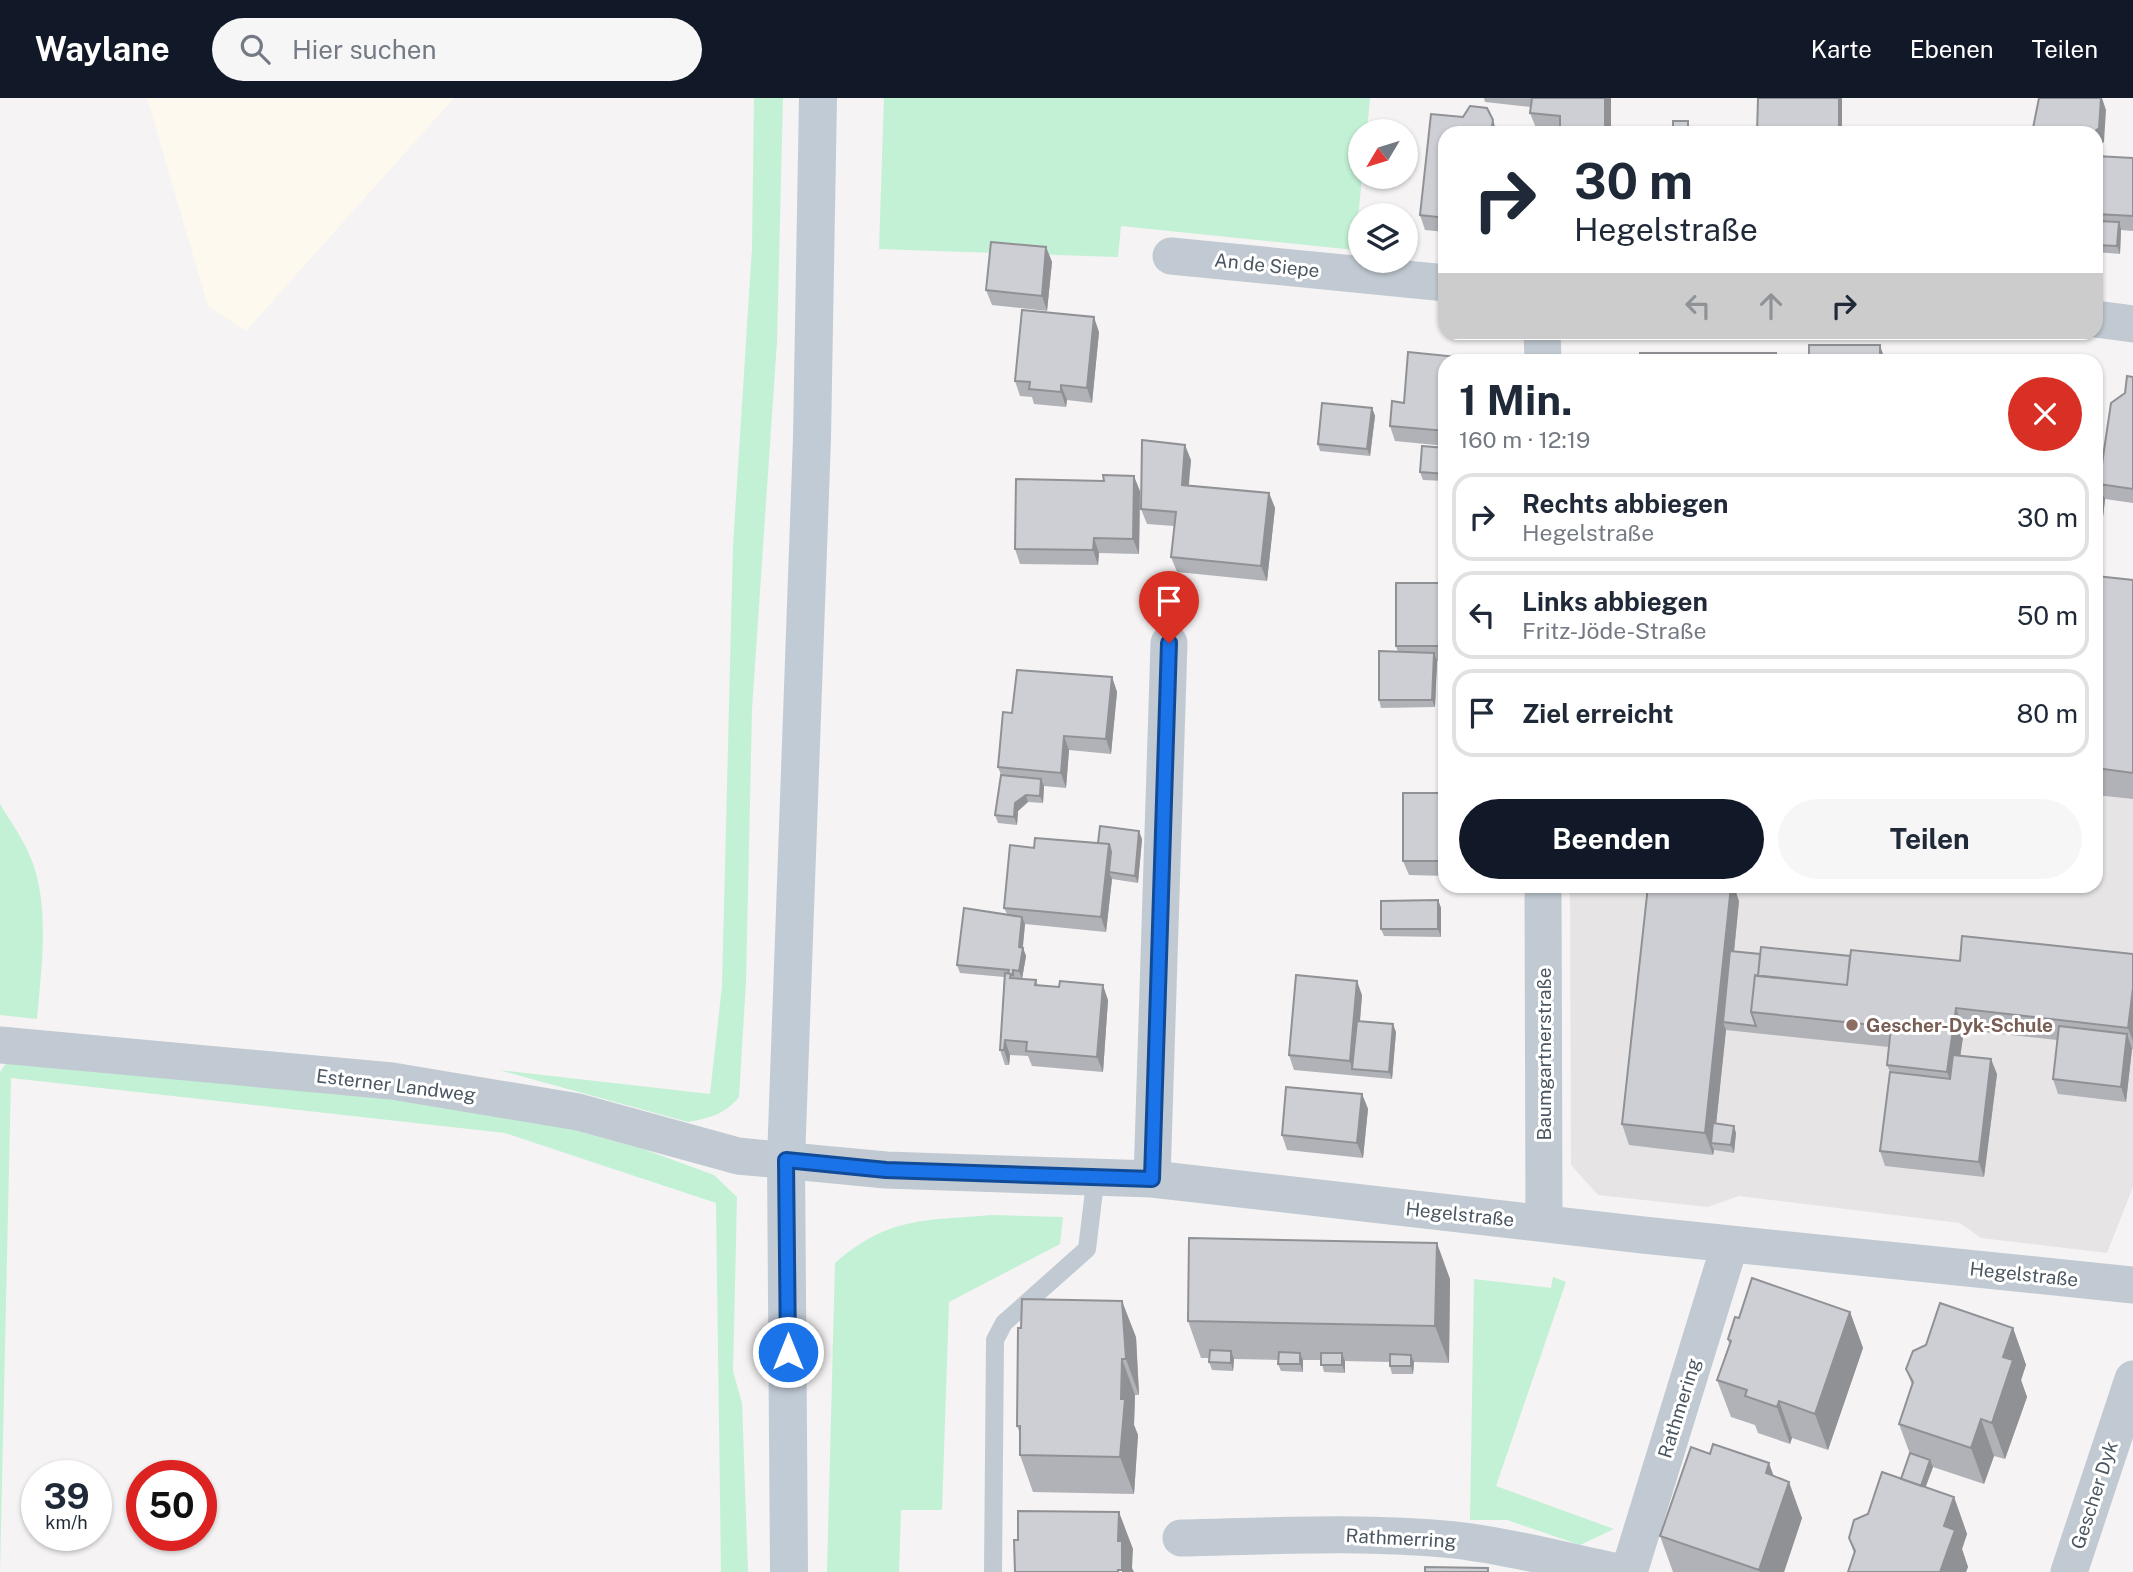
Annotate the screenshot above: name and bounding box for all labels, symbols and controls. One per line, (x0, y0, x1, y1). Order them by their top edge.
search box (212, 18, 702, 81)
text: Waylane (35, 30, 170, 68)
icon: search (236, 30, 274, 68)
text: Hier suchen (292, 34, 436, 65)
text: Karte (1811, 35, 1872, 63)
text: Ebenen (1910, 35, 1994, 63)
text: Teilen (2032, 35, 2098, 63)
north arrow (1348, 119, 1418, 189)
map controls (1348, 119, 1418, 273)
text: 30 m (1574, 152, 1693, 210)
icon: right (1459, 154, 1550, 245)
button: layers (1348, 203, 1418, 273)
text: Hegelstraße (1574, 211, 1758, 248)
street label: An de Siepe (1213, 249, 1321, 281)
icon: left (1679, 287, 1717, 325)
icon: ahead (1752, 287, 1790, 325)
icon: right (1825, 287, 1863, 325)
text: 1 Min. (1459, 375, 1573, 424)
button: close (2008, 377, 2082, 451)
text: 160 m · 12:19 (1459, 426, 1590, 453)
text: Rechts abbiegen (1522, 488, 1728, 519)
icon: right (1463, 498, 1501, 536)
text: 30 m (2017, 502, 2078, 533)
text: Hegelstraße (1522, 519, 1654, 546)
pin (1139, 571, 1199, 643)
icon: arrive (1150, 582, 1188, 620)
text: Links abbiegen (1522, 586, 1708, 617)
icon: left (1463, 596, 1501, 634)
text: 50 m (2017, 600, 2078, 631)
text: Fritz-Jöde-Straße (1522, 617, 1706, 644)
icon: arrive (1463, 694, 1501, 732)
text: Ziel erreicht (1522, 698, 1674, 729)
text: 80 m (2017, 698, 2078, 729)
button: Beenden (1459, 799, 1764, 879)
button: Teilen (1778, 799, 2082, 879)
street label: Baumgartnerstraße (1533, 968, 1555, 1140)
place label: Gescher-Dyk-Schule (1866, 1014, 2053, 1036)
marker: Gescher-Dyk-Schule (1844, 1017, 1860, 1033)
street label: Esterner Landweg (315, 1064, 477, 1106)
street label: Hegelstraße (1405, 1197, 1515, 1231)
street label: Hegelstraße (1969, 1257, 2079, 1291)
position arrow (751, 1315, 825, 1389)
street label: Rathmering (1653, 1355, 1705, 1461)
street label: Gescher Dyk (2066, 1438, 2122, 1552)
speed limit sign: 50 (126, 1460, 217, 1551)
text: 39 (43, 1476, 90, 1517)
text: km/h (45, 1512, 88, 1533)
street label: Rathmerring (1345, 1524, 1457, 1552)

